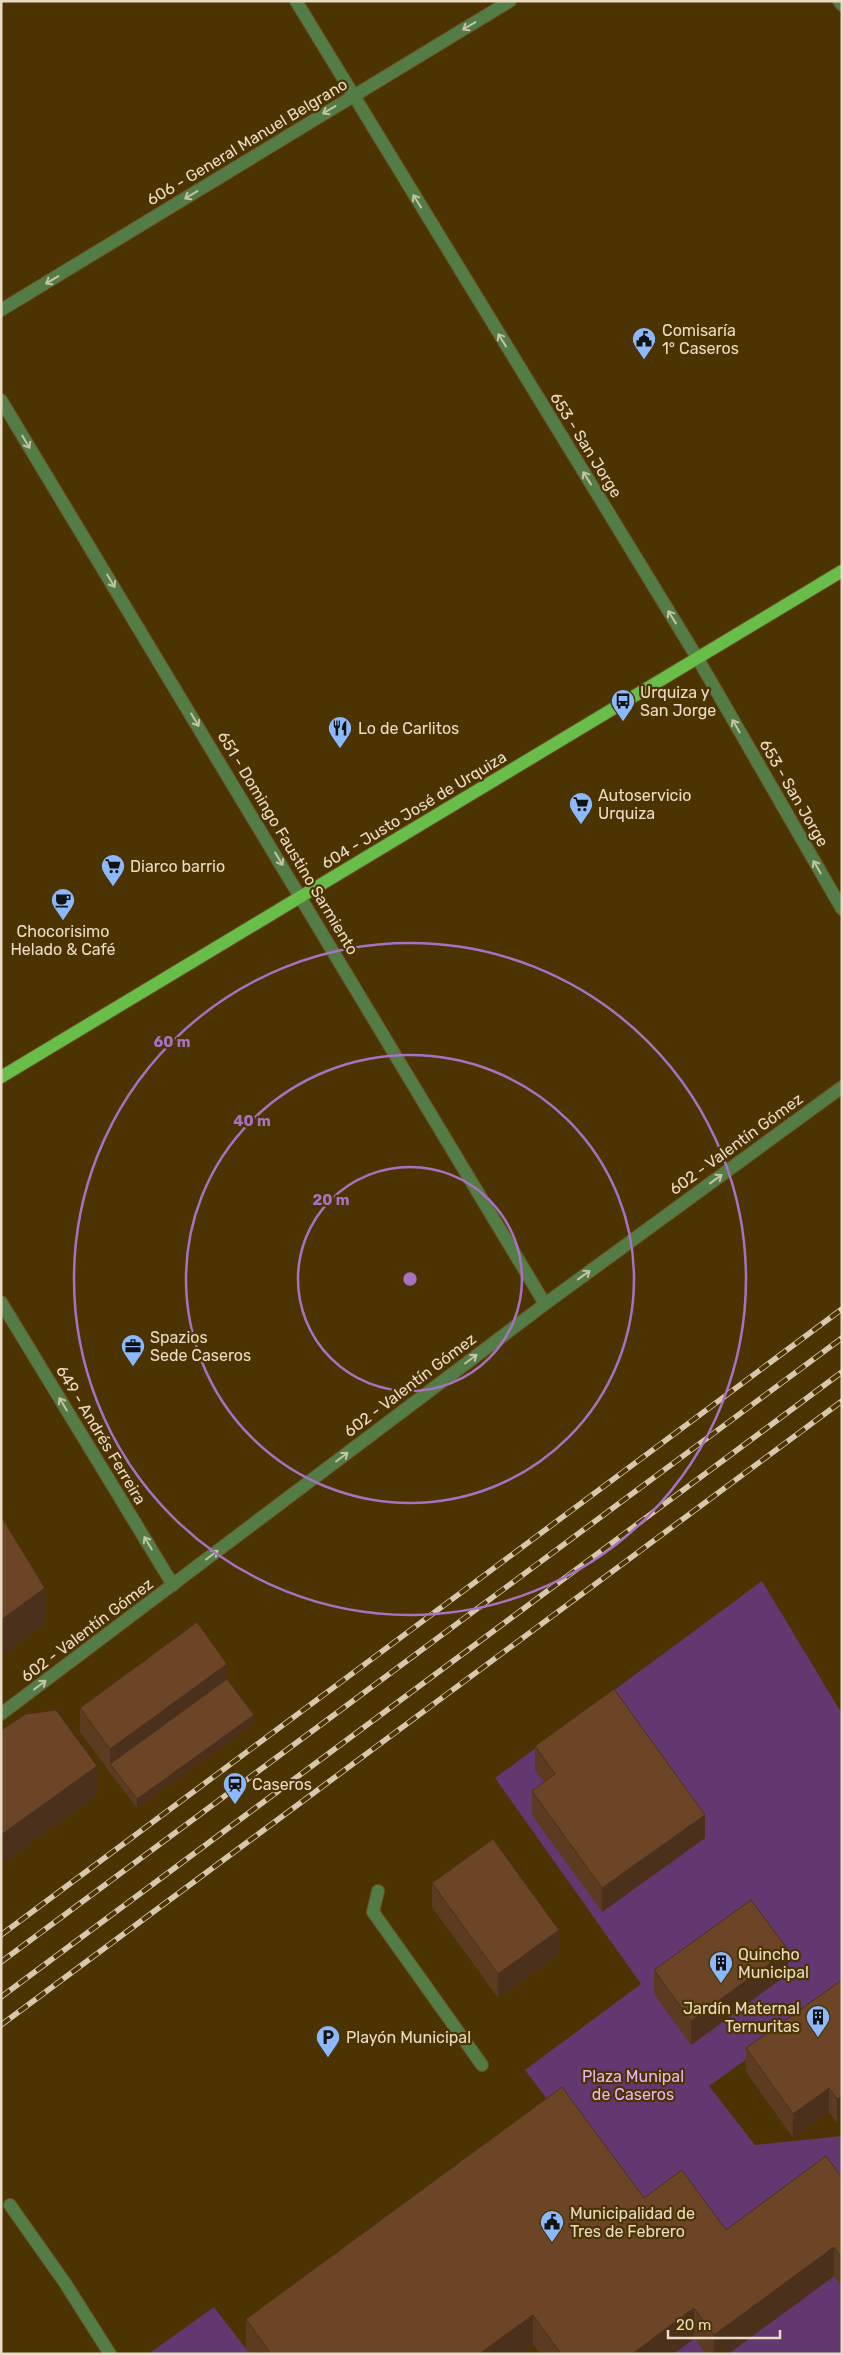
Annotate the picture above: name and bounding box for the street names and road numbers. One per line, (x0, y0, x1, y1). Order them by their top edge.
street label: 606 - General Manuel Belgrano (143, 74, 351, 210)
street label: 653 - San Jorge (546, 389, 626, 501)
street label: 651 - Domingo Faustino Sarmiento (214, 728, 362, 958)
street label: 653 - San Jorge (756, 736, 832, 850)
street label: 604 - Justo José de Urquiza (318, 747, 510, 873)
street label: 602 - Valentín Gómez (666, 1089, 806, 1199)
street label: 602 - Valentín Gómez (340, 1329, 480, 1441)
street label: 649 - Andrés Ferreira (52, 1362, 150, 1508)
street label: 602 - Valentín Gómez (17, 1574, 157, 1686)

